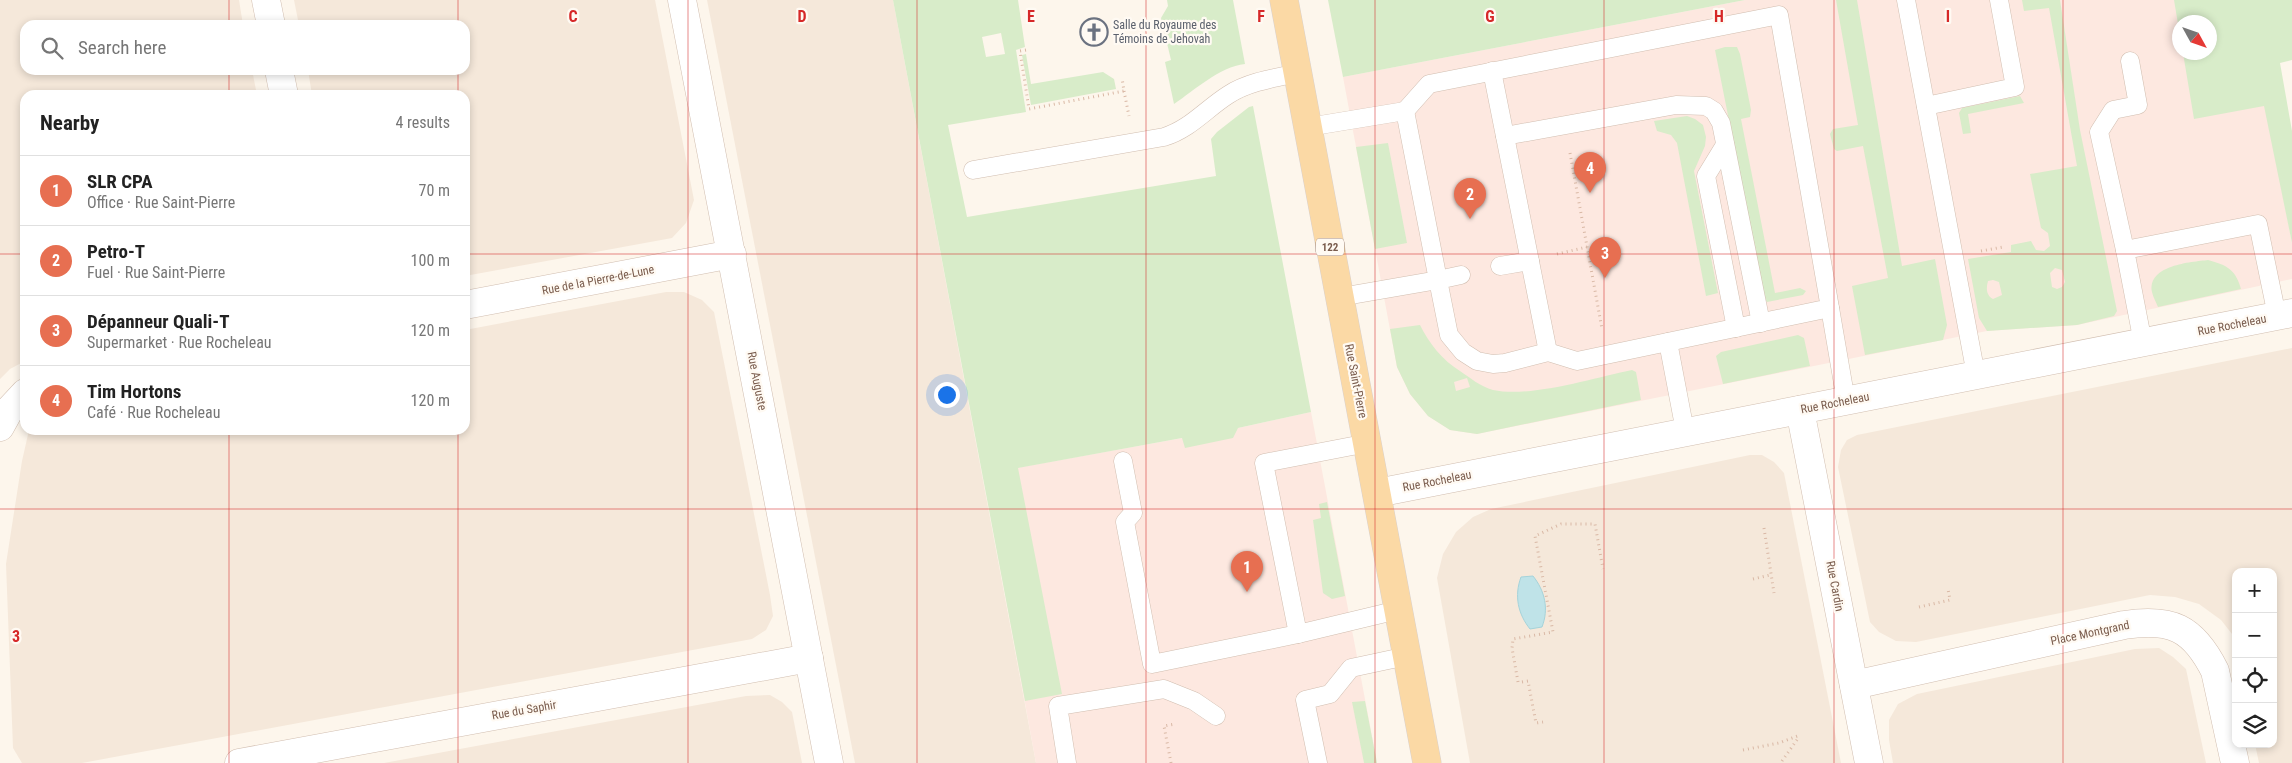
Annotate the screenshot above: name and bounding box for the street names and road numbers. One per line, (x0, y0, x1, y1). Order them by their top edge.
road number: 122 (1316, 238, 1344, 256)
street label: Rue de la Pierre-de-Lune (541, 262, 656, 298)
street label: Rue Rocheleau (2196, 311, 2268, 339)
street label: Rue Saint-Pierre (1342, 343, 1370, 420)
street label: Rue Auguste (744, 350, 770, 412)
street label: Rue Rocheleau (1799, 389, 1871, 417)
street label: Rue Rocheleau (1401, 467, 1473, 495)
street label: Rue Cardin (1823, 560, 1847, 613)
street label: Place Montgrand (2049, 618, 2131, 648)
street label: Rue du Saphir (491, 697, 558, 723)

